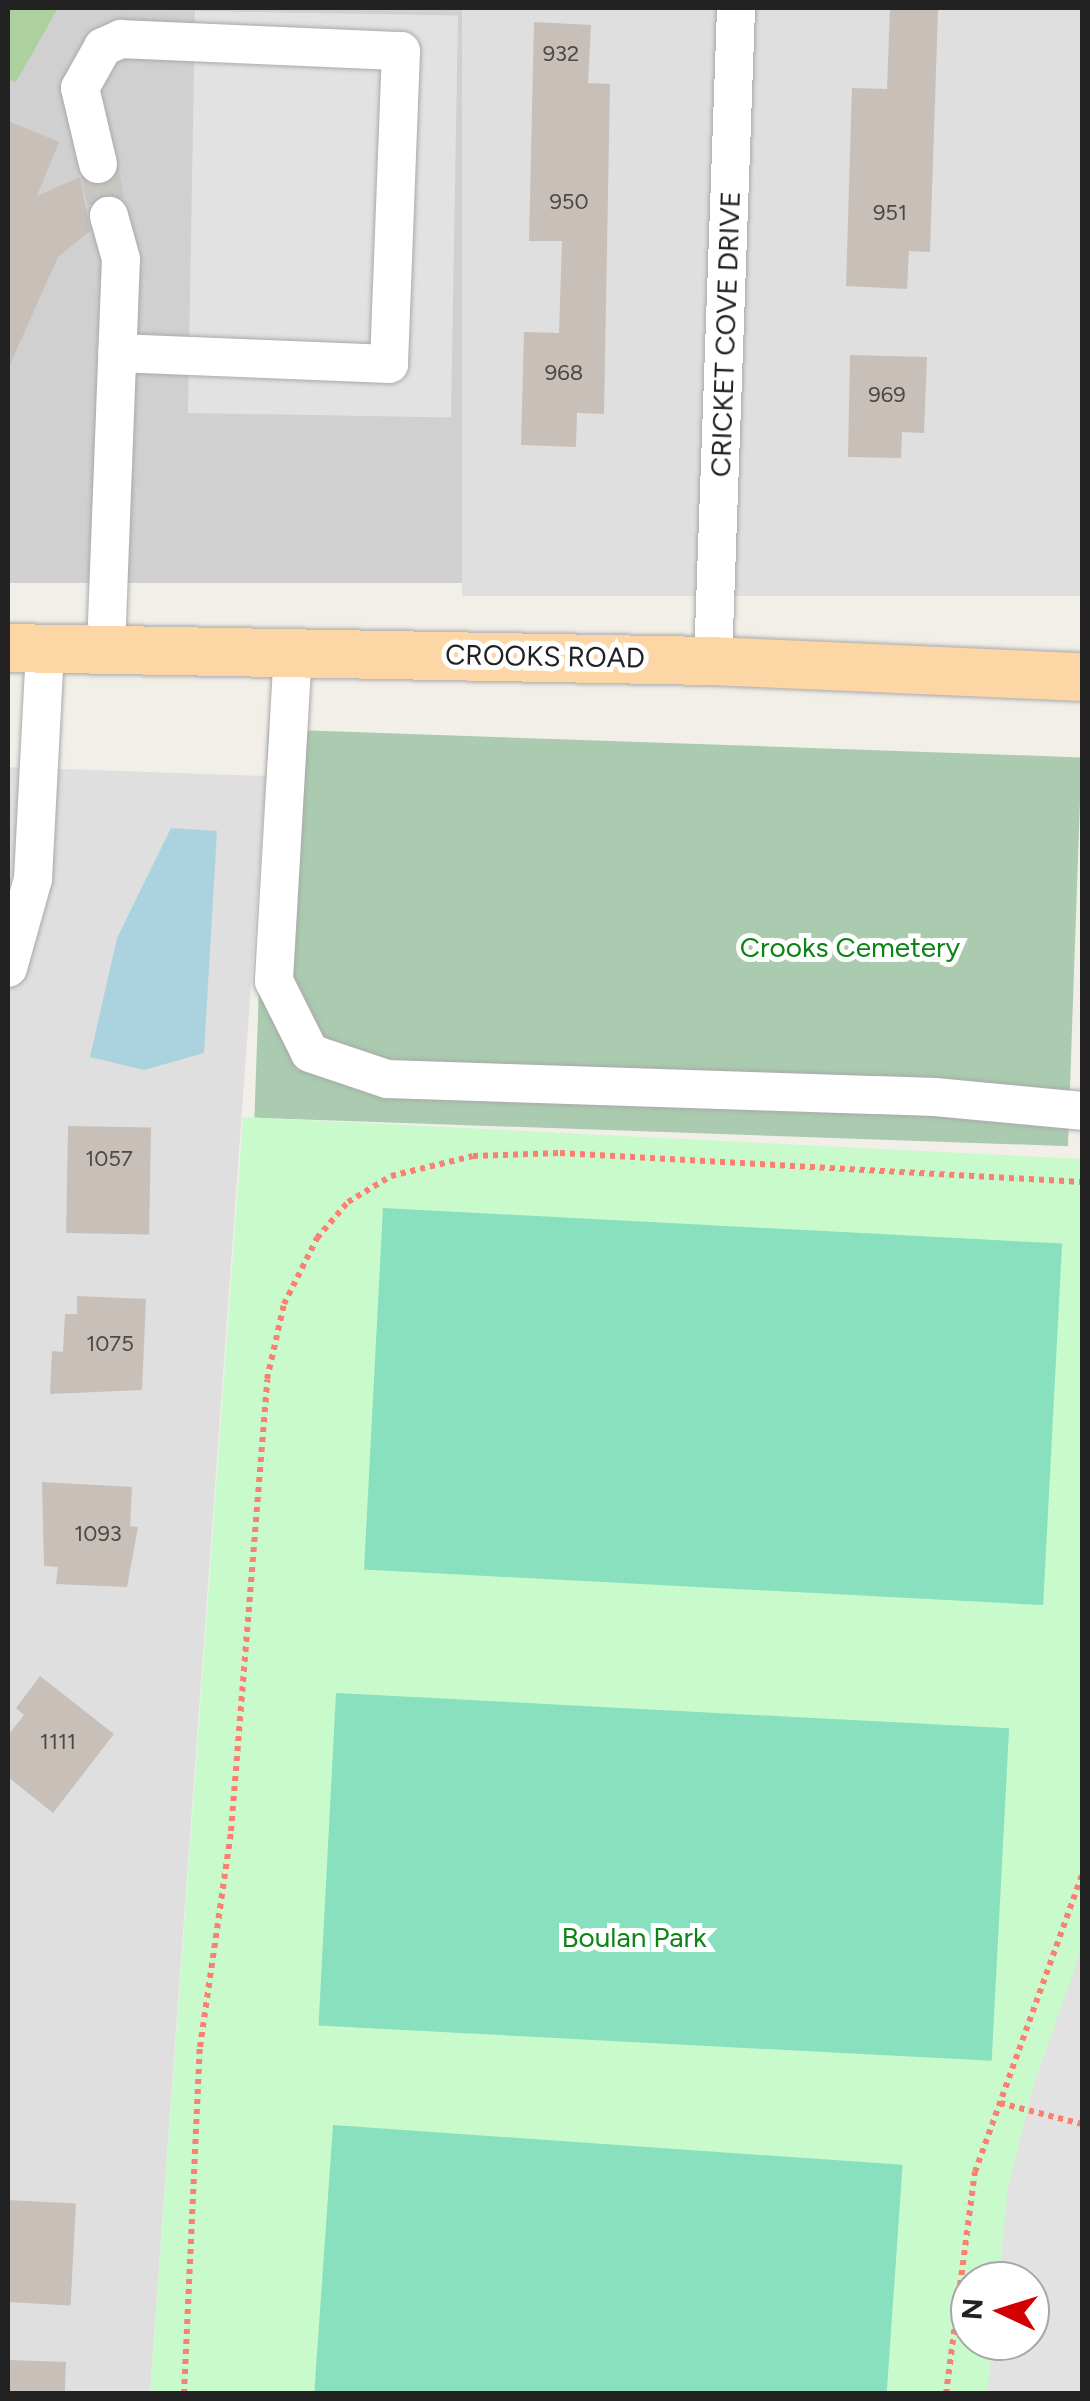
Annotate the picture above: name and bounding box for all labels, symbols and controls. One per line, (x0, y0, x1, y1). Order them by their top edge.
house number: 932 (543, 41, 579, 67)
house number: 950 (549, 189, 589, 215)
street label: CRICKET COVE DRIVE (703, 190, 747, 478)
house number: 951 (873, 200, 907, 226)
house number: 968 (545, 360, 583, 386)
house number: 969 (868, 382, 906, 408)
street label: CROOKS ROAD (445, 637, 645, 675)
park label: Crooks Cemetery (740, 930, 960, 964)
house number: 1057 (85, 1146, 133, 1172)
house number: 1075 (86, 1331, 134, 1357)
house number: 1093 (74, 1521, 122, 1547)
house number: 1111 (40, 1729, 76, 1755)
park label: Boulan Park (561, 1920, 707, 1954)
north arrow (950, 2261, 1050, 2361)
text: N (954, 2297, 990, 2321)

